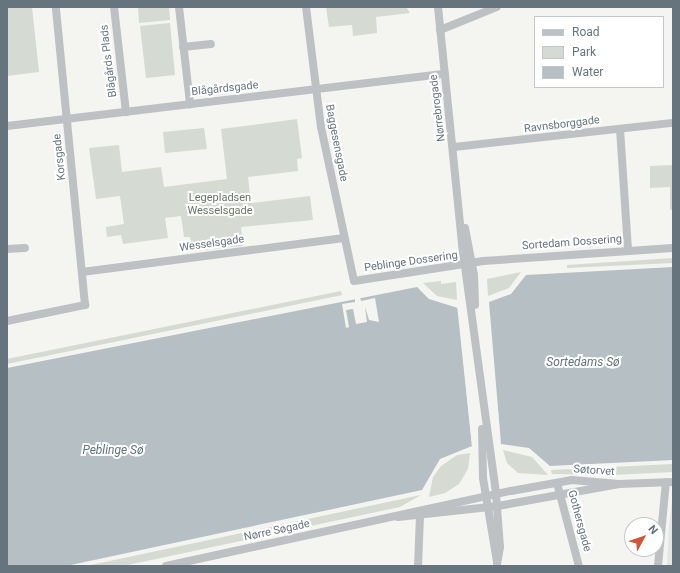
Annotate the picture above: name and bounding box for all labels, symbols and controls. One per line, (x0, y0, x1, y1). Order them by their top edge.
legend (534, 16, 664, 88)
street label: Blågårds Plads (98, 24, 120, 98)
text: Road (572, 25, 600, 39)
text: Park (572, 45, 596, 59)
text: Water (572, 65, 603, 79)
street label: Nørrebrogade (427, 74, 449, 142)
street label: Blågårdsgade (191, 79, 259, 99)
street label: Baggesensgade (322, 103, 350, 183)
street label: Ravnsborggade (523, 114, 601, 136)
street label: Korsgade (51, 133, 69, 181)
park label: Legepladsen Wesselsgade (187, 192, 253, 218)
street label: Wesselsgade (179, 233, 245, 255)
street label: Sortedam Dossering (522, 233, 622, 253)
street label: Peblinge Dossering (363, 249, 459, 275)
water label: Sortedams Sø (546, 356, 620, 370)
water label: Peblinge Sø (82, 444, 144, 458)
street label: Søtorvet (573, 463, 615, 479)
street label: Gothersgade (564, 489, 594, 553)
north arrow (624, 517, 664, 557)
street label: Nørre Søgade (243, 518, 311, 544)
text: N (645, 522, 660, 537)

